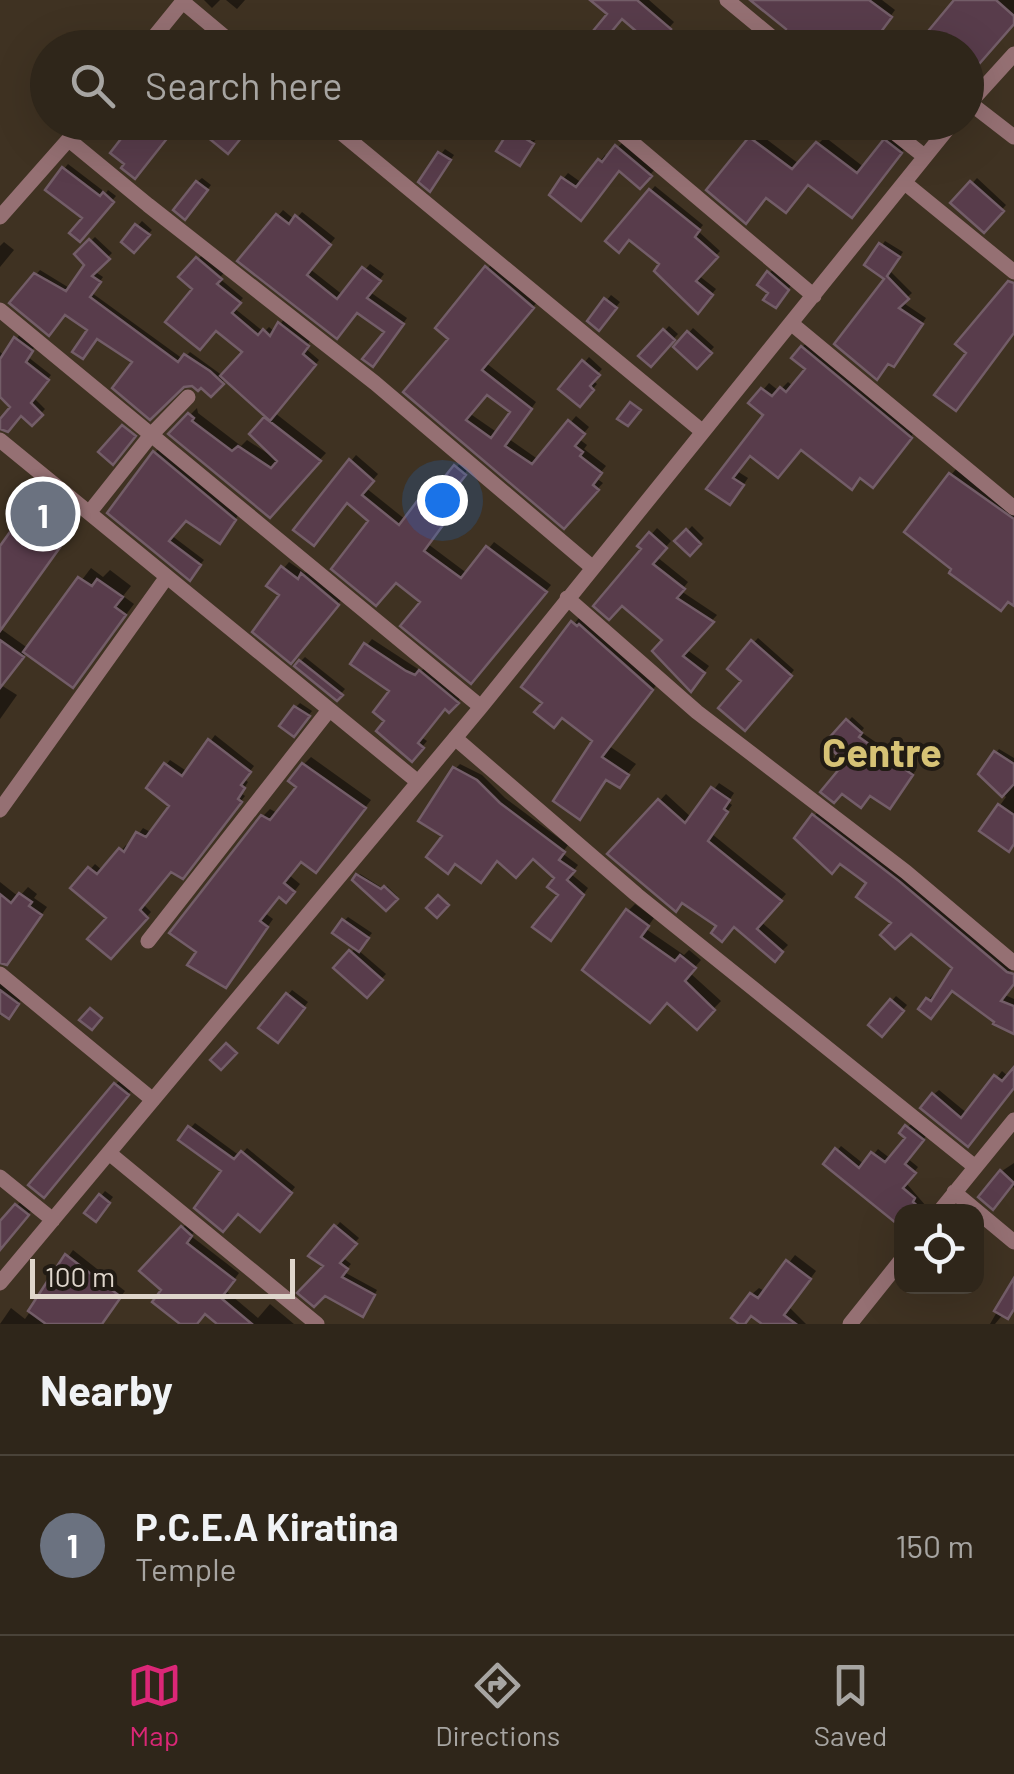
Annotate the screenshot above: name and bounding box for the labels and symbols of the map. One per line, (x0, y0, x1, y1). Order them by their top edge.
your location (417, 475, 468, 526)
pin: 1 (10, 476, 76, 552)
district label: Centre (822, 727, 942, 775)
scale bar (30, 1254, 295, 1298)

